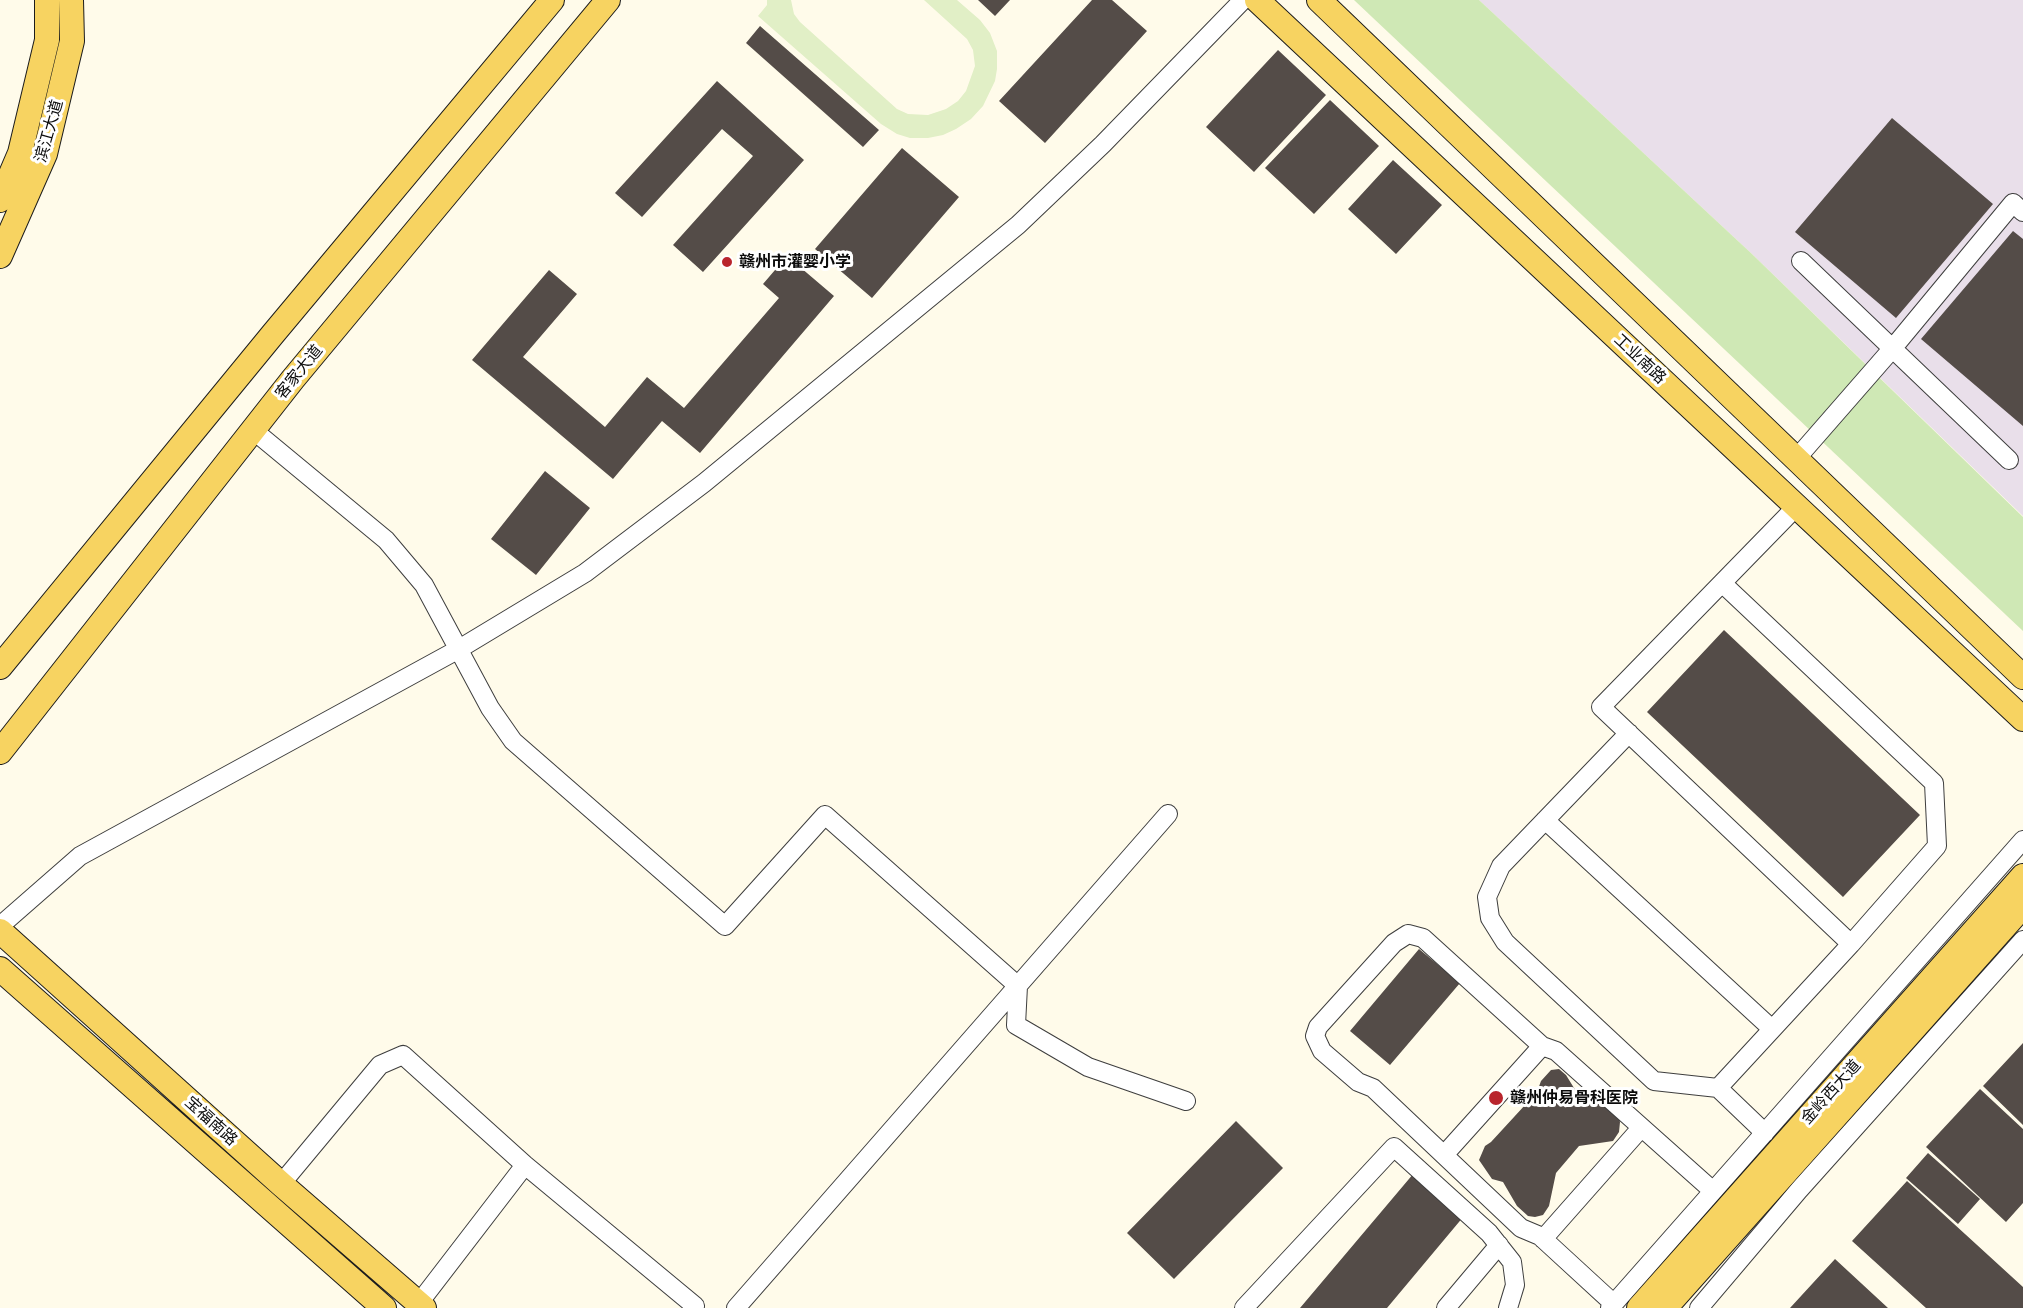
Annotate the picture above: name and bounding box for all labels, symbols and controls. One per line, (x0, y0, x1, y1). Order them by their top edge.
street label: 滨江大道 (31, 98, 67, 164)
place label: 赣州市灌婴小学 (739, 252, 851, 272)
marker: 赣州市灌婴小学 (720, 255, 734, 269)
street label: 工业南路 (1610, 330, 1670, 388)
street label: 客家大道 (271, 341, 327, 403)
street label: 金岭西大道 (1797, 1056, 1865, 1128)
place label: 赣州仲易骨科医院 (1510, 1088, 1638, 1108)
marker: 赣州仲易骨科医院 (1487, 1089, 1505, 1107)
street label: 宝福南路 (181, 1092, 241, 1150)

